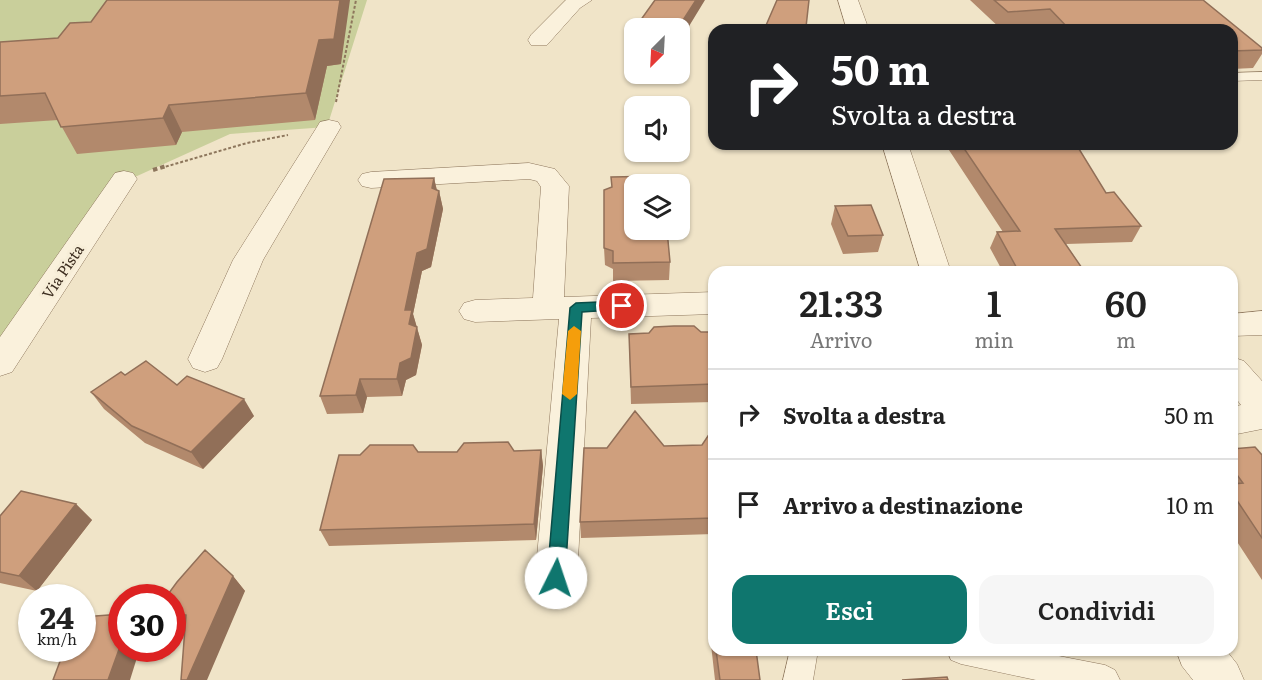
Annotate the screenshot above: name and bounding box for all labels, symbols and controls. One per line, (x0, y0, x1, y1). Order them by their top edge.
north arrow (624, 18, 690, 84)
map controls (624, 18, 690, 240)
text: 50 m (831, 36, 930, 98)
icon: right (732, 48, 810, 126)
text: Svolta a destra (831, 93, 1016, 133)
button: sound (624, 96, 690, 162)
button: layers (624, 174, 690, 240)
street label: Via Pista (35, 238, 89, 303)
text: 21:33 (799, 275, 883, 328)
text: 1 (987, 275, 1001, 328)
text: 60 (1105, 275, 1147, 328)
pin (596, 280, 647, 331)
icon: arrive (605, 289, 638, 322)
text: Arrivo (810, 324, 872, 354)
text: min (974, 324, 1014, 354)
text: m (1116, 324, 1136, 354)
icon: right (732, 398, 765, 431)
text: Svolta a destra (783, 398, 945, 431)
text: 50 m (1164, 398, 1214, 431)
icon: arrive (732, 488, 765, 521)
text: Arrivo a destinazione (783, 488, 1023, 521)
text: 10 m (1167, 488, 1214, 521)
position arrow (524, 546, 588, 610)
button: Esci (732, 575, 967, 644)
button: Condividi (979, 575, 1214, 644)
speed limit sign: 30 (108, 584, 186, 662)
text: 24 (40, 594, 74, 638)
text: km/h (37, 627, 77, 650)

